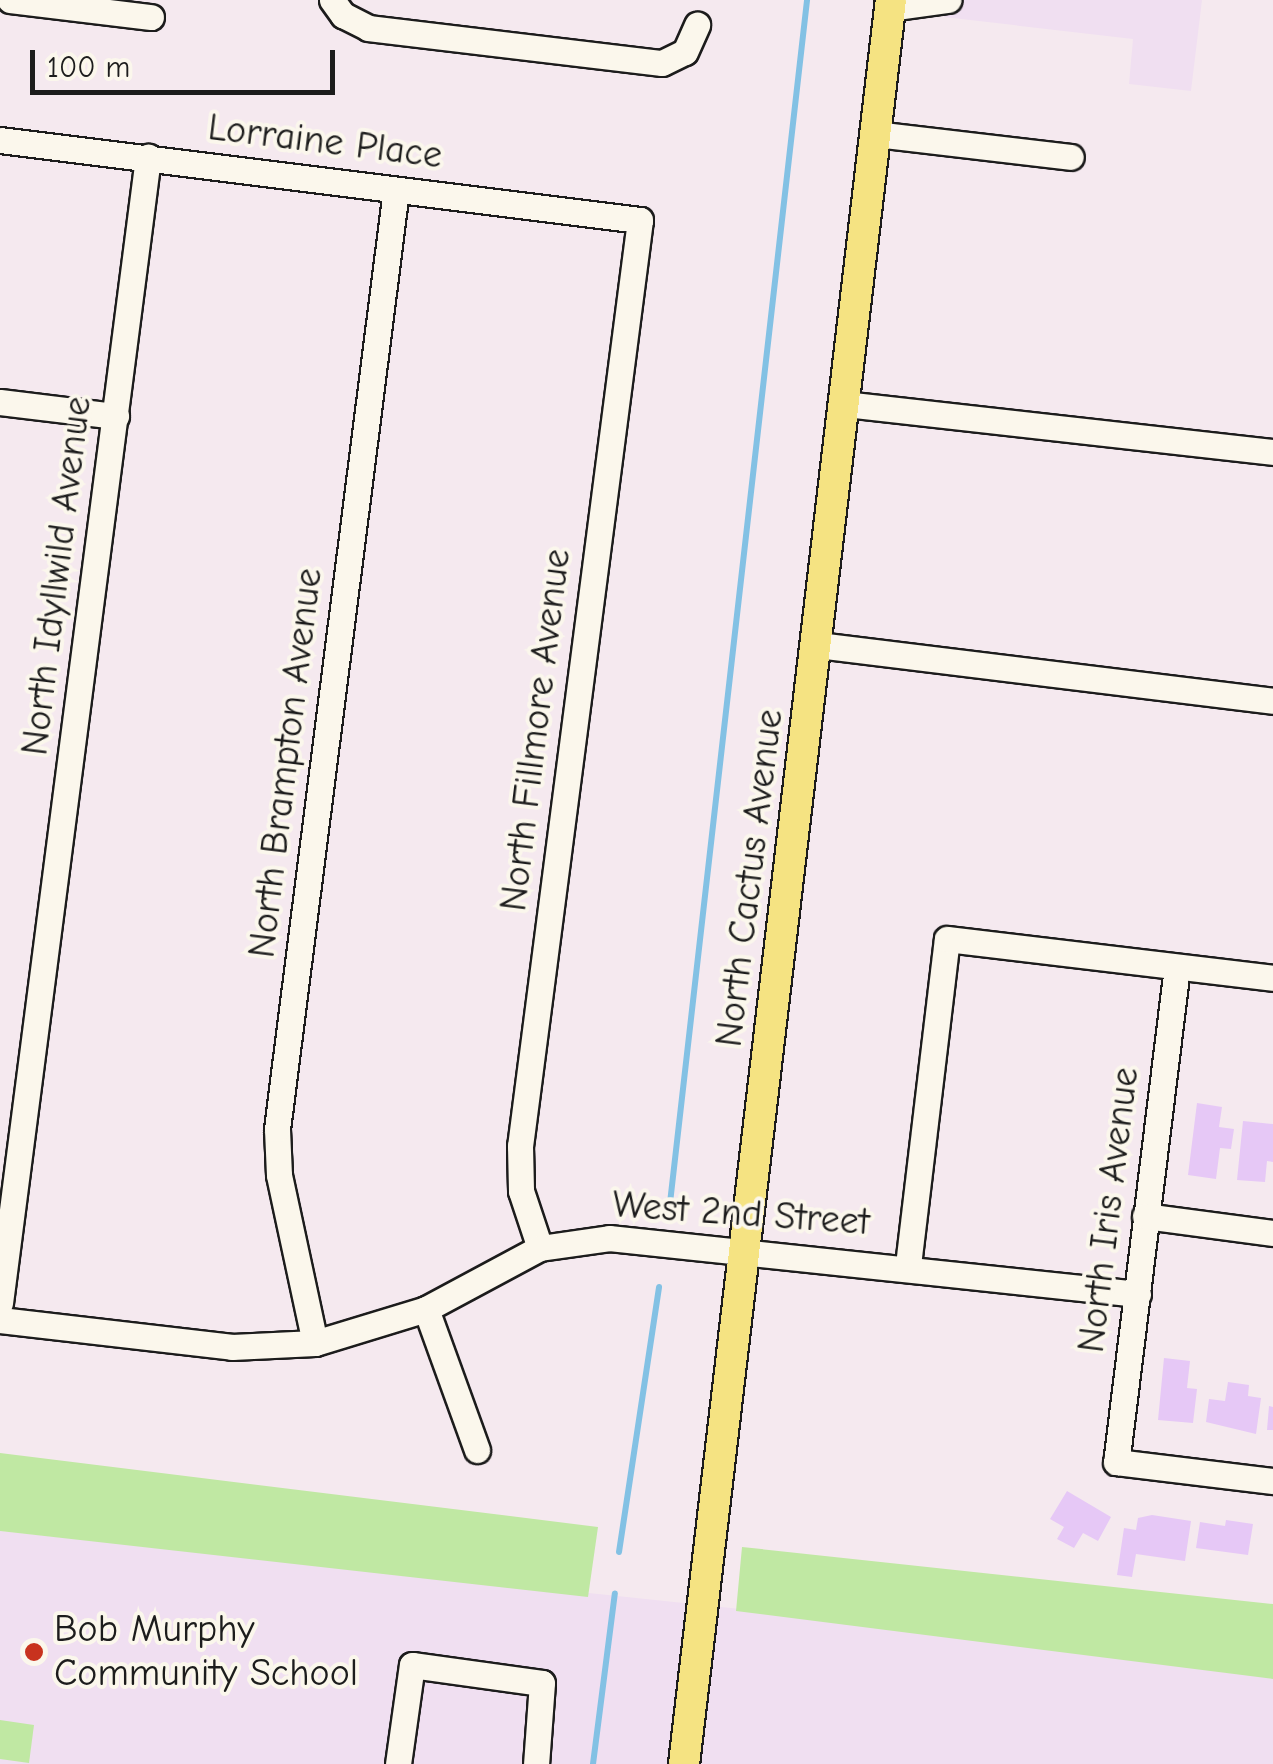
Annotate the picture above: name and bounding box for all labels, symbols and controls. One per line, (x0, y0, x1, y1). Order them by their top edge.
scale bar (35, 30, 340, 92)
text: 100 m (47, 50, 130, 85)
street label: Lorraine Place (205, 105, 445, 179)
street label: North Idyllwild Avenue (12, 394, 102, 758)
street label: North Fillmore Avenue (491, 546, 581, 914)
street label: North Brampton Avenue (239, 566, 333, 960)
street label: North Cactus Avenue (707, 707, 793, 1049)
street label: North Iris Avenue (1069, 1065, 1149, 1355)
street label: West 2nd Street (611, 1182, 871, 1246)
place label: Bob Murphy Community School (54, 1607, 358, 1696)
marker: Bob Murphy Community School (23, 1641, 45, 1663)

